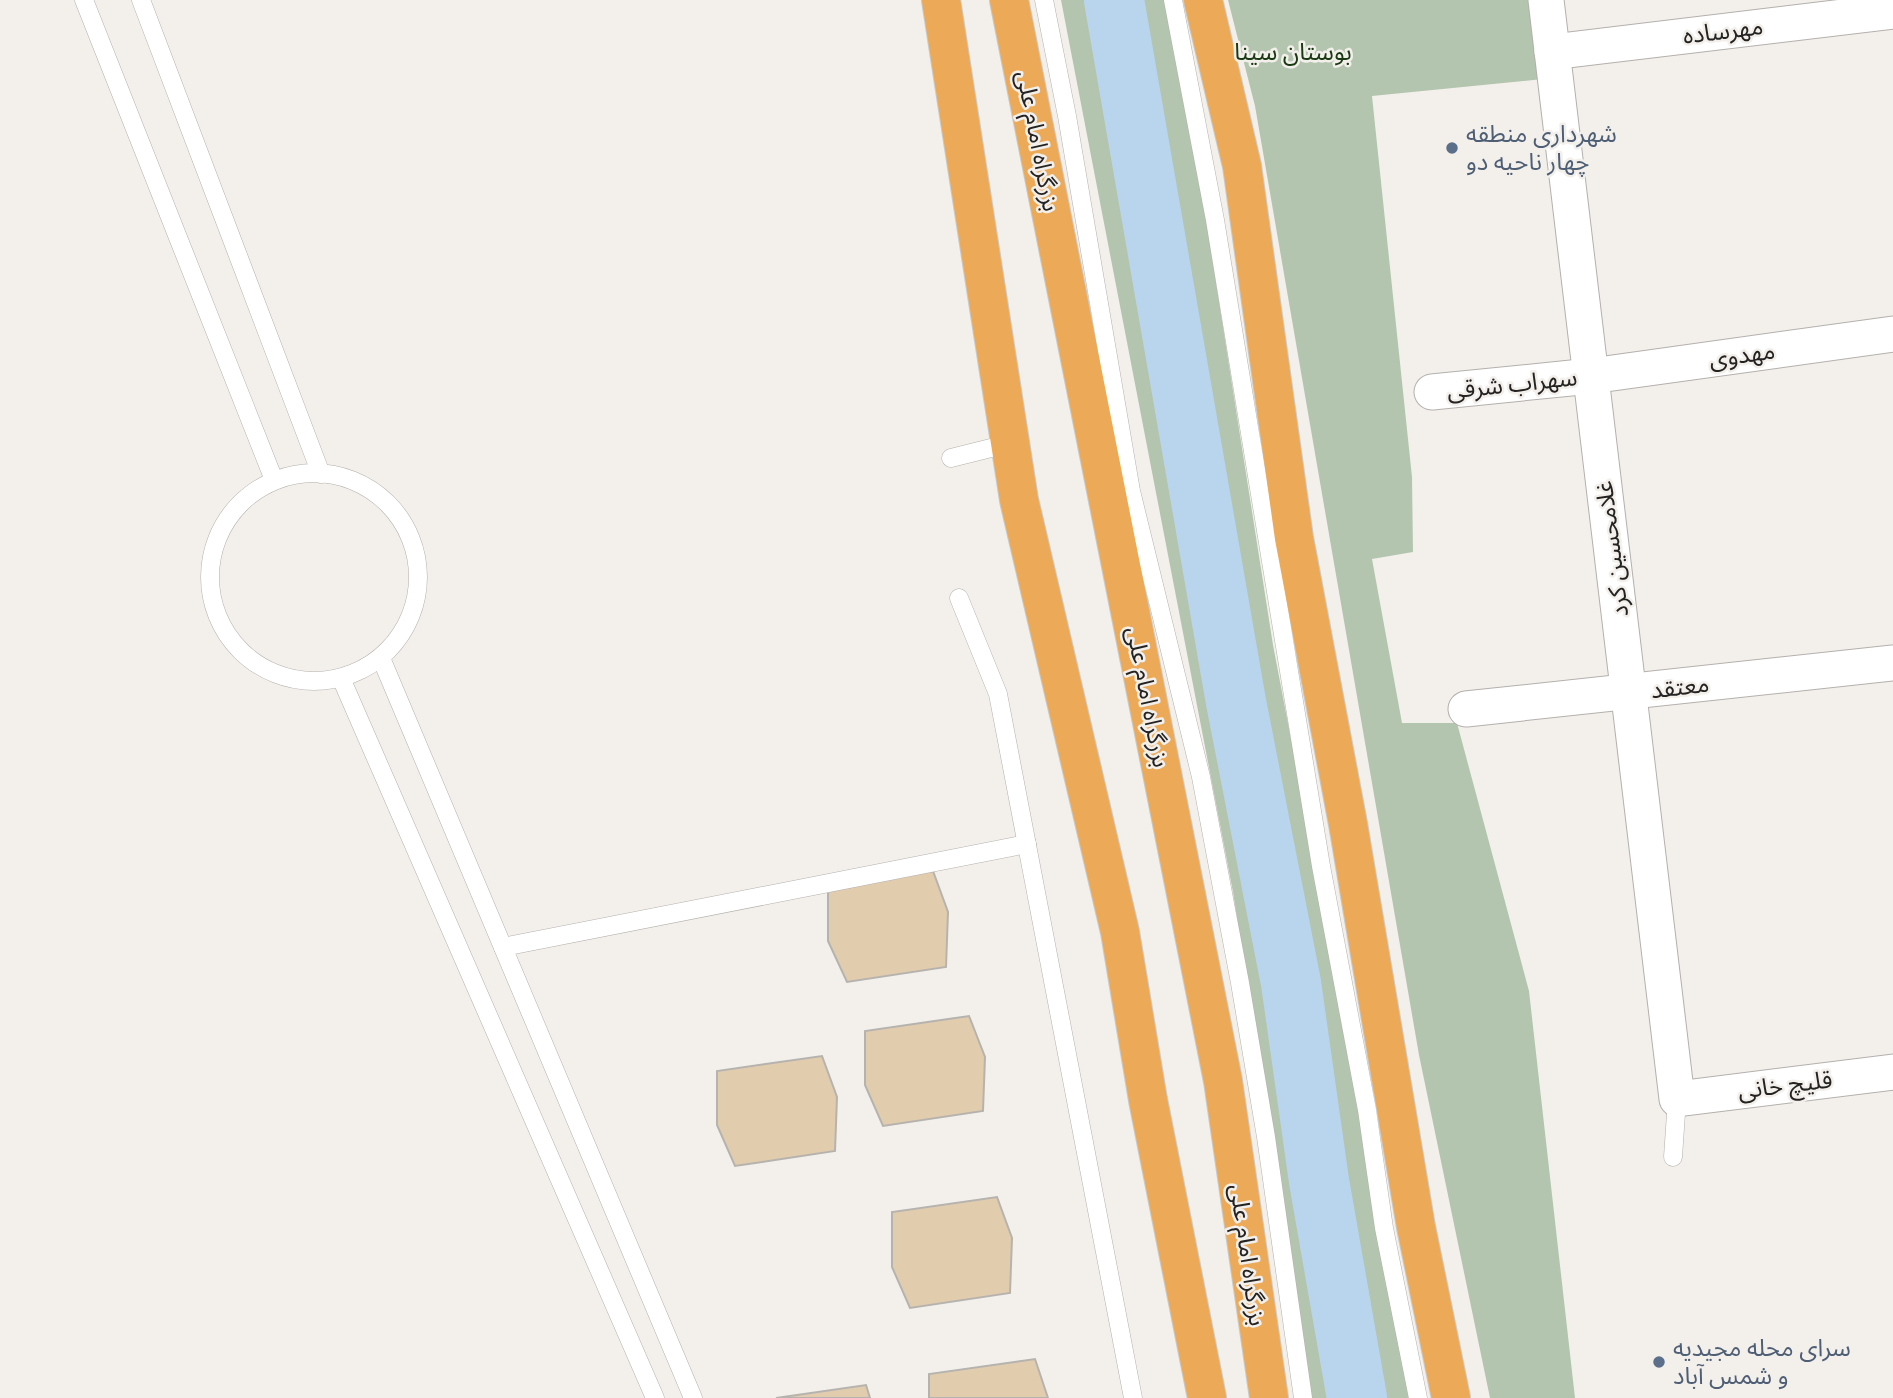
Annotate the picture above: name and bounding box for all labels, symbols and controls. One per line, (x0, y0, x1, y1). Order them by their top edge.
street label: مهرساده (1681, 12, 1765, 50)
park label: بوستان سینا (1234, 38, 1352, 66)
street label: بزرگراه امام علی (1007, 68, 1065, 215)
place label: شهرداری منطقه چهار ناحیه دو (1466, 120, 1617, 177)
marker: شهرداری منطقه چهار ناحیه دو (1444, 140, 1460, 156)
street label: مهدوی (1707, 337, 1777, 373)
street label: سهراب شرقی (1445, 363, 1579, 405)
street label: غلامحسین کرد (1590, 479, 1634, 619)
street label: بزرگراه امام علی (1117, 624, 1175, 771)
street label: معتقد (1649, 670, 1711, 703)
street label: قلیچ خانی (1736, 1065, 1834, 1108)
street label: بزرگراه امام علی (1220, 1182, 1272, 1328)
place label: سرای محله مجیدیه و شمس آباد (1673, 1334, 1851, 1390)
marker: سرای محله مجیدیه و شمس آباد (1651, 1354, 1667, 1370)

